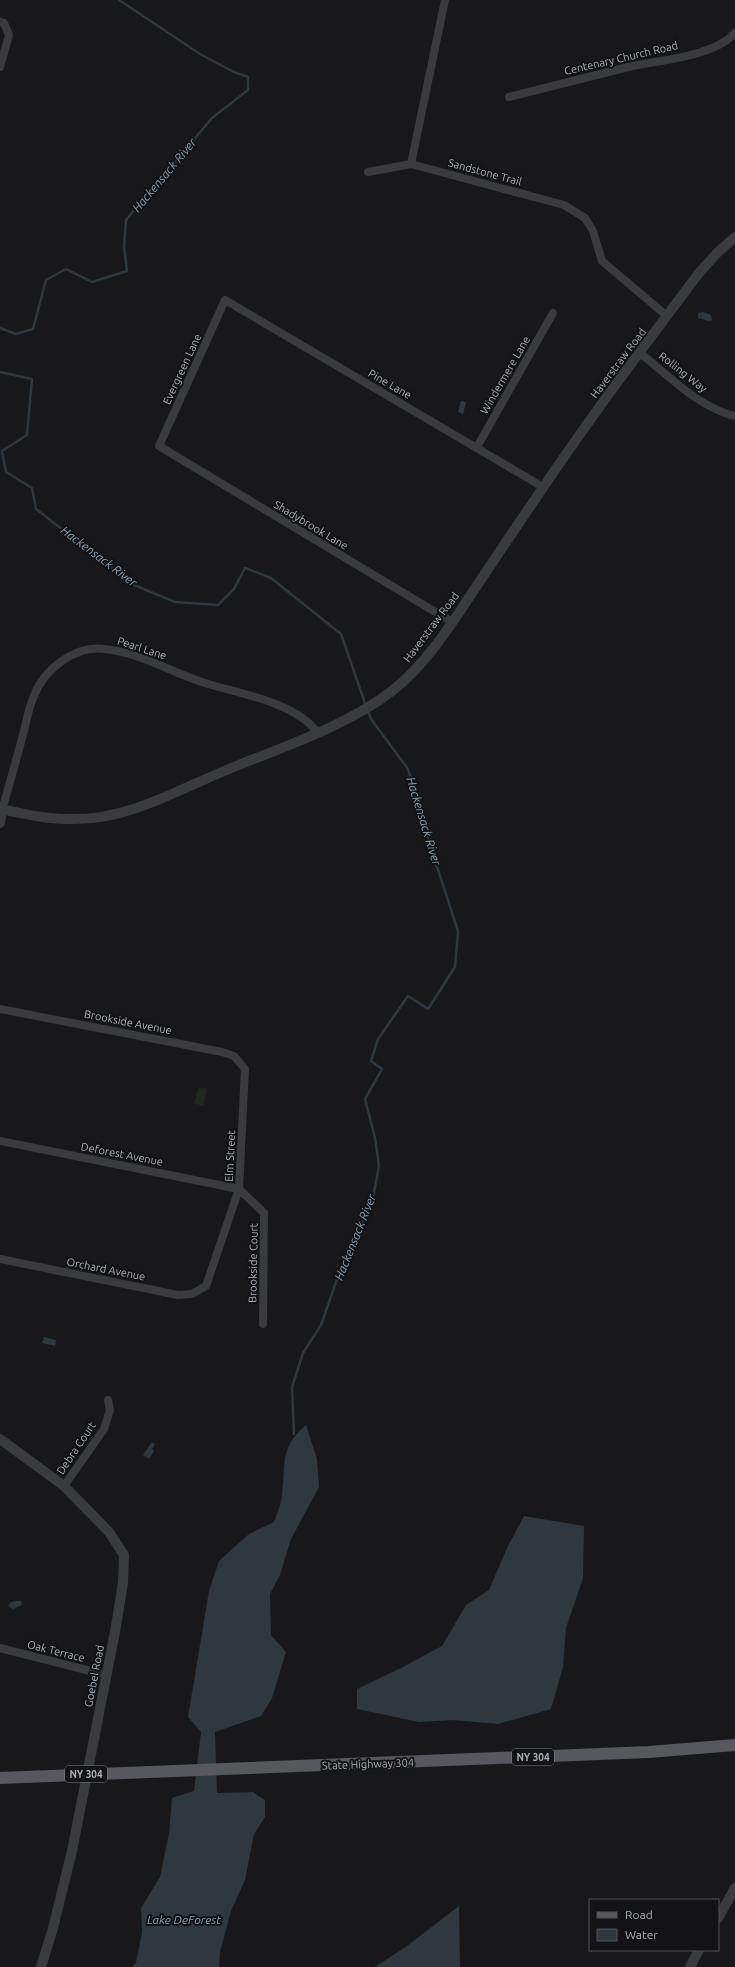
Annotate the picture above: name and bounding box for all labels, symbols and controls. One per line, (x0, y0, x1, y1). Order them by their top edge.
street label: Centenary Church Road (563, 39, 679, 77)
water label: Hackensack River (130, 135, 199, 214)
street label: Sandstone Trail (447, 156, 523, 188)
street label: Haverstraw Road (588, 326, 648, 400)
street label: Evergreen Lane (160, 332, 204, 406)
street label: Windermere Lane (478, 334, 532, 416)
street label: Rolling Way (657, 349, 710, 395)
street label: Pine Lane (366, 367, 414, 401)
street label: Shadybrook Lane (272, 498, 350, 552)
water label: Hackensack River (59, 523, 140, 589)
street label: Haverstraw Road (401, 590, 461, 664)
street label: Pearl Lane (116, 634, 168, 662)
water label: Hackensack River (404, 775, 444, 867)
street label: Brookside Avenue (83, 1008, 173, 1036)
street label: Elm Street (223, 1129, 237, 1182)
street label: Deforest Avenue (80, 1140, 164, 1168)
water label: Hackensack River (332, 1192, 378, 1282)
street label: Brookside Court (246, 1222, 260, 1303)
street label: Orchard Avenue (66, 1255, 146, 1283)
street label: Debra Court (54, 1419, 98, 1476)
street label: Oak Terrace (26, 1638, 86, 1664)
street label: Goebel Road (82, 1644, 106, 1708)
road number: NY 304 (512, 1749, 554, 1765)
street label: State Highway 304 (322, 1756, 414, 1772)
road number: NY 304 (65, 1766, 107, 1782)
legend (589, 1899, 719, 1951)
text: Road (625, 1908, 653, 1921)
water label: Lake DeForest (147, 1913, 221, 1926)
text: Water (625, 1928, 658, 1941)

